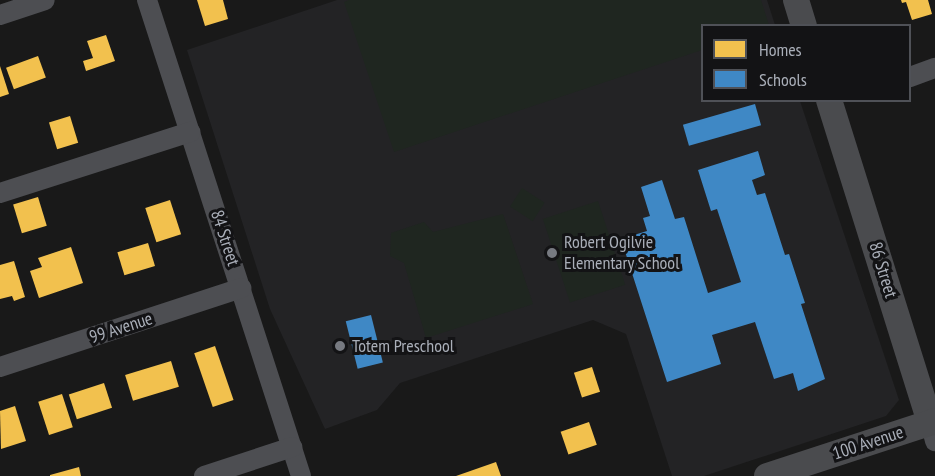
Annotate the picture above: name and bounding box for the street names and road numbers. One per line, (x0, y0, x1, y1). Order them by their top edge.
street label: 84 Street (206, 207, 244, 269)
street label: 86 Street (864, 239, 902, 301)
street label: 99 Avenue (86, 308, 156, 348)
street label: 100 Avenue (830, 421, 906, 465)

